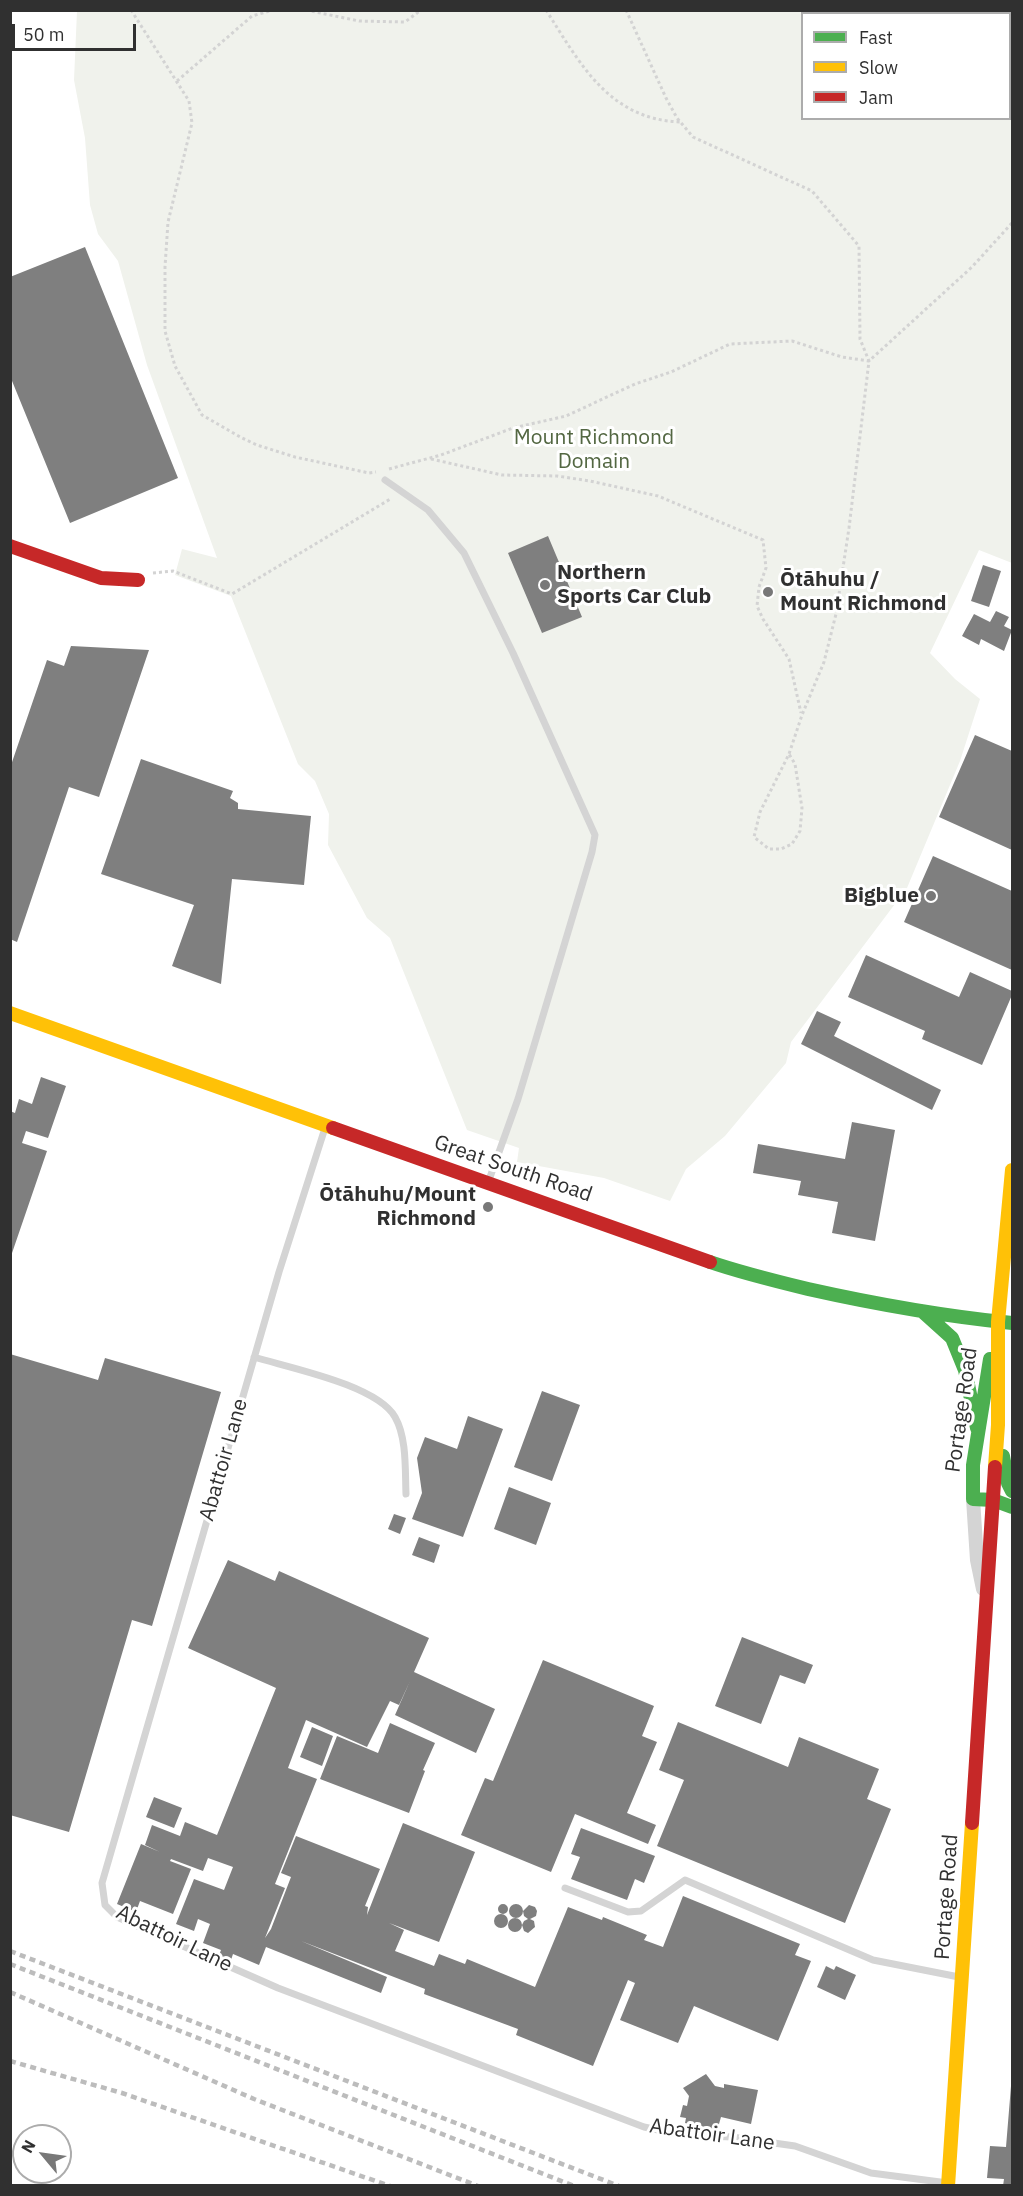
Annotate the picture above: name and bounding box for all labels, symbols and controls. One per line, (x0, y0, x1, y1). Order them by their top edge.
scale bar (15, 12, 140, 50)
legend (801, 12, 1011, 120)
text: 50 m (23, 23, 65, 46)
text: Fast (859, 26, 893, 49)
text: Slow (859, 56, 898, 79)
text: Jam (859, 86, 894, 109)
park label: Mount Richmond Domain (514, 425, 674, 475)
place label: Northern Sports Car Club (557, 560, 711, 610)
place label: Ōtāhuhu / Mount Richmond (780, 567, 947, 617)
marker: Northern Sports Car Club (538, 578, 552, 592)
marker: Ōtāhuhu / Mount Richmond (761, 585, 775, 599)
place label: Bigblue (844, 883, 919, 909)
marker: Bigblue (924, 889, 938, 903)
street label: Great South Road (431, 1130, 595, 1208)
place label: Ōtāhuhu/Mount Richmond (319, 1182, 476, 1232)
marker: Ōtāhuhu/Mount Richmond (481, 1200, 495, 1214)
street label: Portage Road (941, 1346, 983, 1474)
street label: Abattoir Lane (194, 1396, 254, 1524)
street label: Portage Road (930, 1833, 964, 1961)
street label: Abattoir Lane (112, 1900, 236, 1978)
street label: Abattoir Lane (648, 2114, 776, 2156)
north arrow (12, 2124, 72, 2184)
text: N (16, 2136, 40, 2156)

